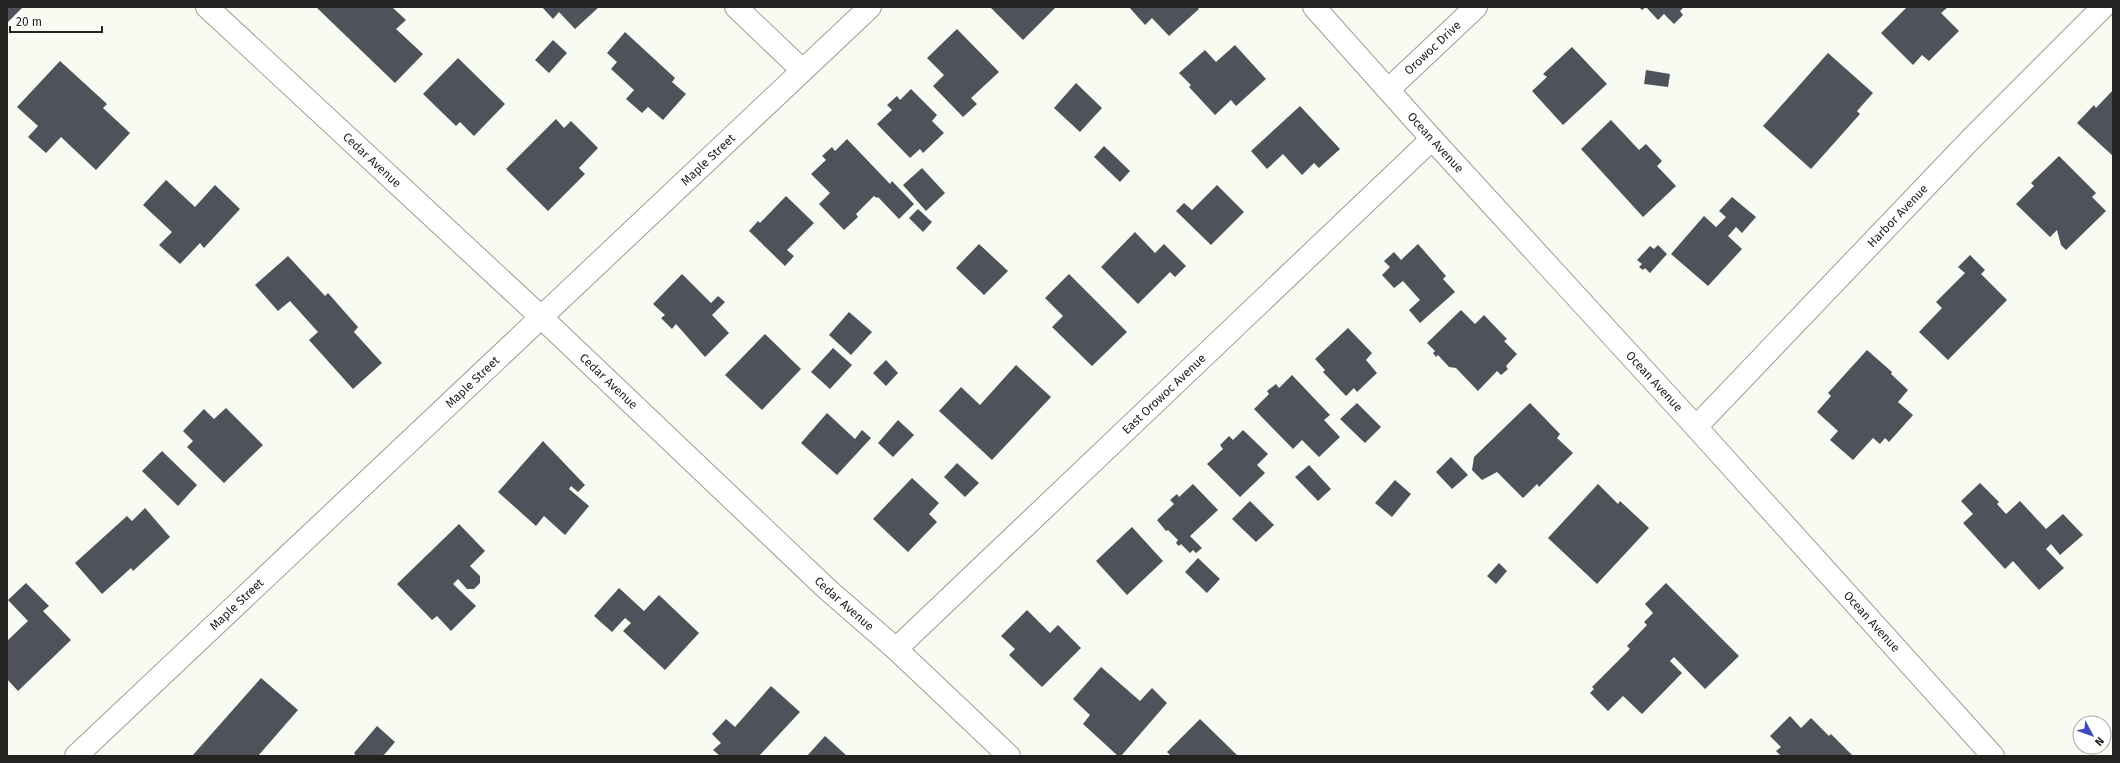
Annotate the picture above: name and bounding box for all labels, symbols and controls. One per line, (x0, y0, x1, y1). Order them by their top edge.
scale bar (10, 8, 102, 34)
text: 20 m (16, 15, 42, 29)
street label: Orowoc Drive (1402, 18, 1464, 78)
street label: Ocean Avenue (1404, 109, 1466, 176)
street label: Cedar Avenue (340, 130, 404, 191)
street label: Maple Street (678, 131, 738, 188)
street label: Harbor Avenue (1865, 182, 1931, 250)
street label: Ocean Avenue (1623, 348, 1685, 415)
street label: Cedar Avenue (577, 351, 640, 412)
street label: East Orowoc Avenue (1119, 351, 1209, 437)
street label: Maple Street (443, 353, 503, 411)
street label: Cedar Avenue (812, 574, 877, 634)
street label: Maple Street (207, 575, 267, 633)
street label: Ocean Avenue (1841, 588, 1903, 655)
north arrow (2072, 715, 2112, 755)
text: N (2092, 734, 2106, 748)

